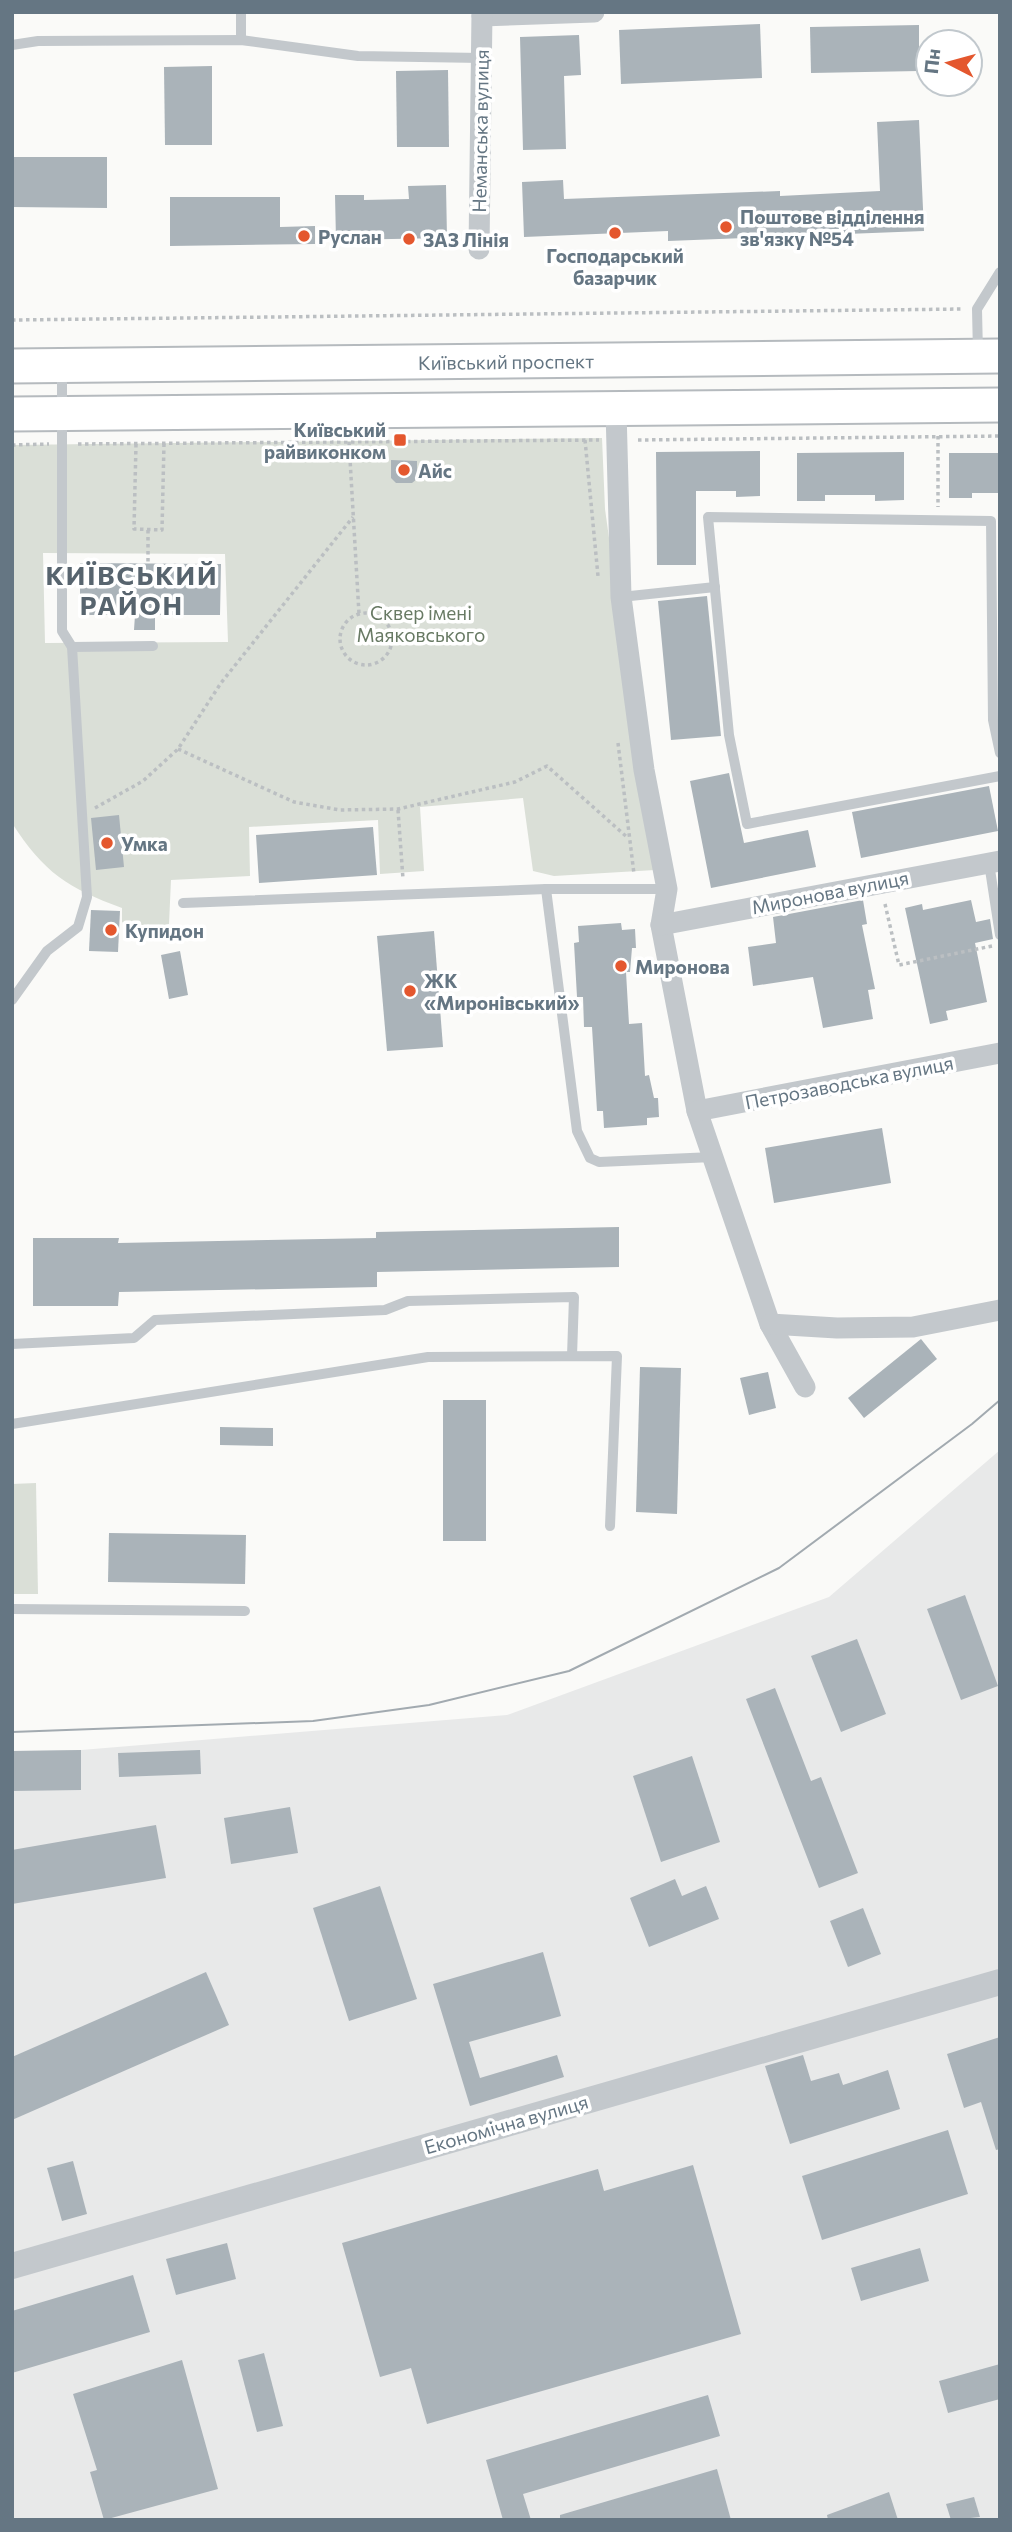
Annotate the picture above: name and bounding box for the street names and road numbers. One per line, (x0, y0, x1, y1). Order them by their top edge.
street label: Неманська вулиця (467, 49, 493, 213)
street label: Київський проспект (418, 349, 594, 373)
street label: Миронова вулиця (750, 866, 910, 918)
street label: Петрозаводська вулиця (743, 1050, 955, 1114)
street label: Економічна вулиця (421, 2090, 591, 2158)

